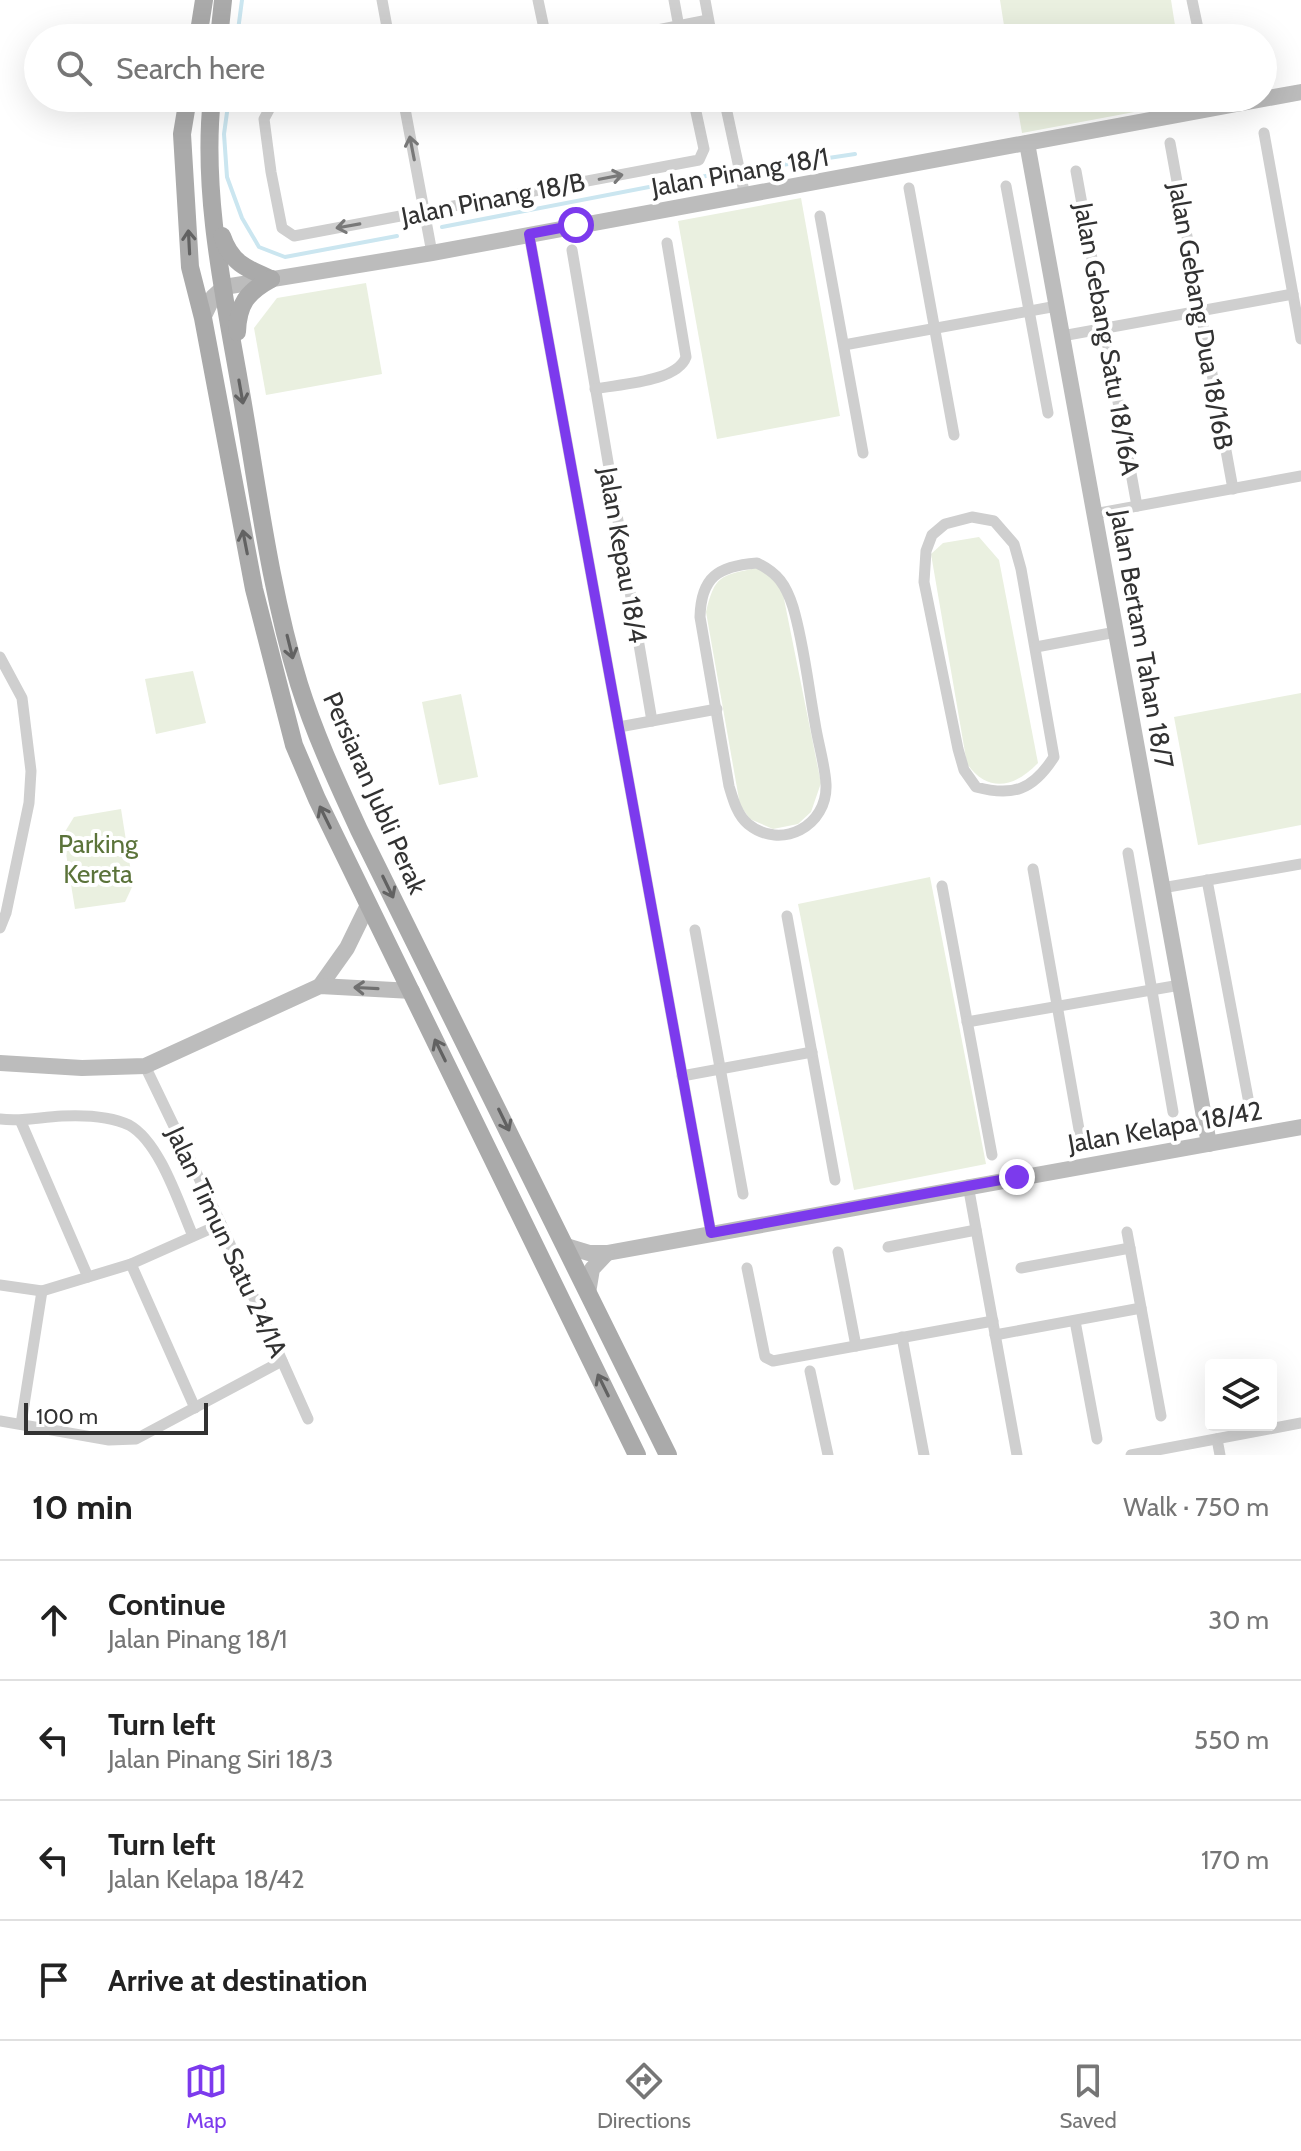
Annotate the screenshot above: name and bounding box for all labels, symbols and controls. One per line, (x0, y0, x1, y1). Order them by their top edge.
search box (24, 24, 1277, 112)
icon: search (52, 46, 96, 90)
text: Search here (116, 50, 265, 87)
one-way arrow (404, 136, 419, 162)
street label: Jalan Pinang 18/1 (648, 141, 831, 204)
street label: Jalan Pinang 18/B (397, 165, 588, 233)
one-way arrow (598, 168, 623, 183)
street label: Jalan Gebang Dua 18/16B (1162, 179, 1240, 452)
street label: Jalan Gebang Satu 18/16A (1067, 199, 1147, 478)
route start (558, 207, 594, 243)
one-way arrow (335, 220, 361, 235)
one-way arrow (181, 229, 196, 256)
one-way arrow (235, 379, 250, 404)
street label: Jalan Kepau 18/4 (592, 464, 654, 645)
street label: Jalan Bertam Tahan 18/7 (1103, 506, 1181, 771)
one-way arrow (237, 529, 252, 555)
one-way arrow (283, 634, 298, 660)
street label: Persiaran Jubli Perak (316, 687, 434, 899)
one-way arrow (317, 806, 333, 830)
park label: Parking Kereta (58, 828, 139, 890)
one-way arrow (381, 875, 396, 899)
one-way arrow (353, 980, 380, 995)
one-way arrow (432, 1039, 447, 1063)
street label: Jalan Kelapa 18/42 (1064, 1094, 1265, 1160)
one-way arrow (496, 1108, 512, 1132)
street label: Jalan Timun Satu 24/1A (159, 1121, 295, 1362)
route end (999, 1159, 1035, 1195)
map controls (1205, 1359, 1277, 1431)
button: layers (1205, 1359, 1277, 1431)
one-way arrow (595, 1373, 610, 1397)
scale bar (24, 1399, 208, 1435)
text: 100 m (36, 1403, 98, 1430)
text: 10 min (32, 1486, 133, 1528)
text: Walk · 750 m (1123, 1491, 1269, 1523)
text: Continue (108, 1586, 225, 1623)
icon: ahead (32, 1598, 76, 1642)
text: 30 m (1208, 1604, 1269, 1636)
text: Jalan Pinang 18/1 (108, 1623, 288, 1655)
text: Turn left (108, 1706, 216, 1743)
icon: left (32, 1718, 76, 1762)
text: 550 m (1194, 1724, 1269, 1756)
text: Jalan Pinang Siri 18/3 (108, 1743, 333, 1775)
text: Turn left (108, 1826, 216, 1863)
icon: left (32, 1838, 76, 1882)
text: 170 m (1201, 1844, 1269, 1876)
text: Jalan Kelapa 18/42 (108, 1863, 305, 1895)
icon: arrive (32, 1958, 76, 2002)
text: Arrive at destination (108, 1962, 368, 1999)
tab: Map (184, 2059, 228, 2134)
tab: Directions (597, 2059, 691, 2134)
tab: Saved (1060, 2059, 1117, 2134)

